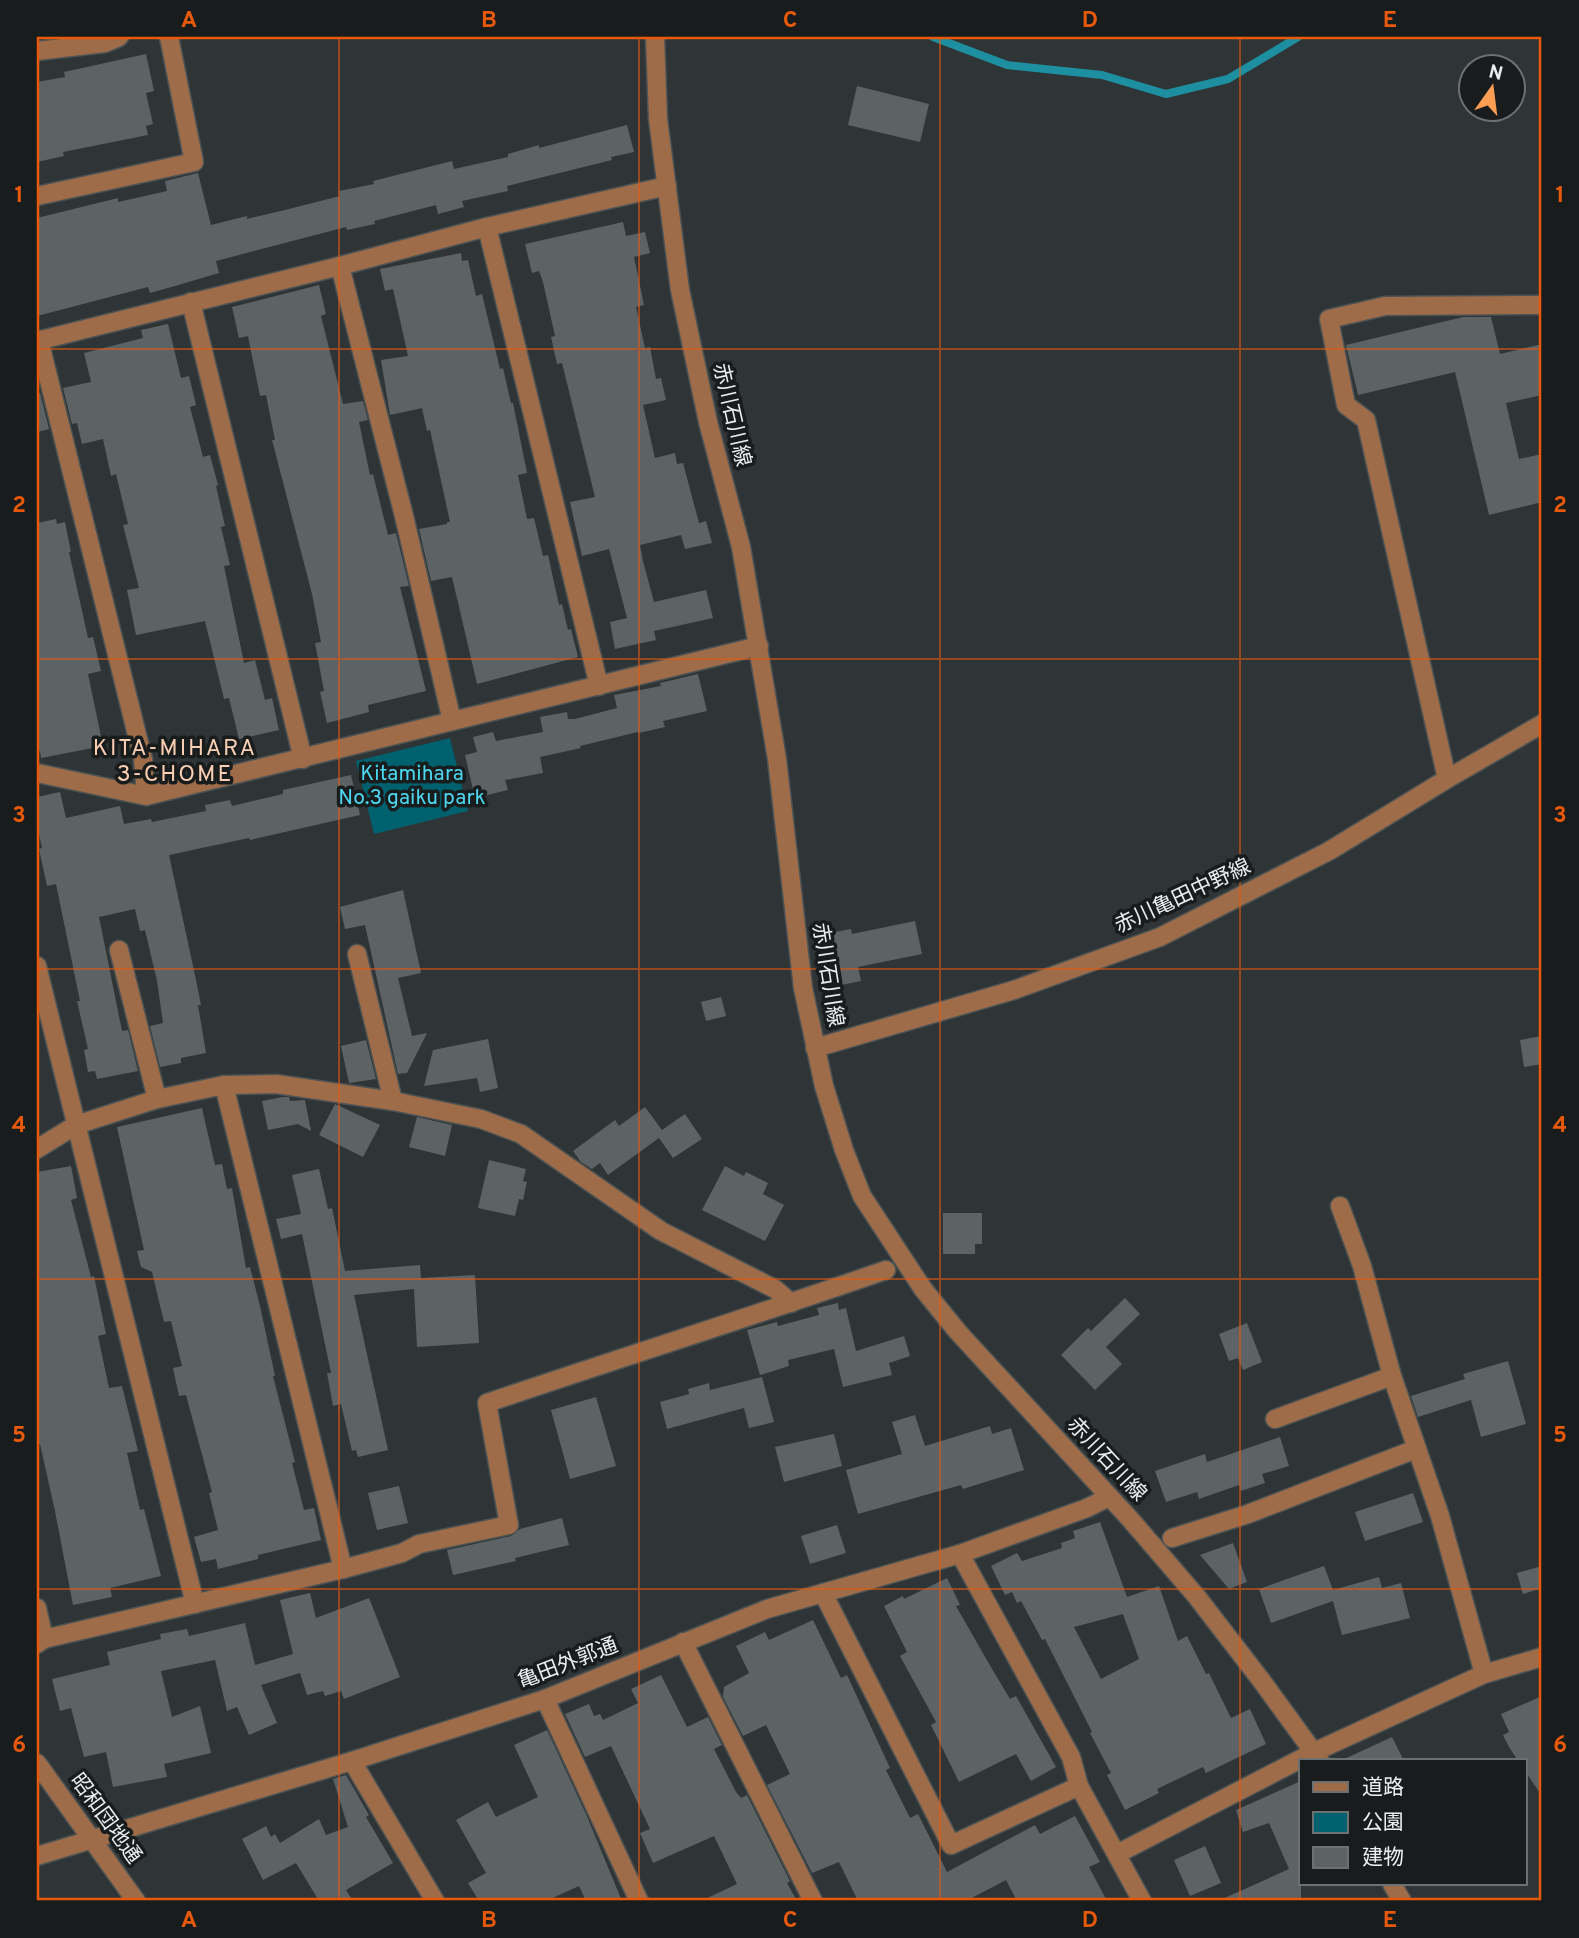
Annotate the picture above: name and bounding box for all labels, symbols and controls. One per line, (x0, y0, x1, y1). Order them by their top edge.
text: A (181, 7, 197, 36)
text: B (481, 7, 497, 36)
text: C (783, 7, 797, 36)
text: D (1082, 7, 1098, 36)
text: E (1383, 7, 1397, 36)
north arrow (1456, 52, 1526, 122)
text: N (1486, 60, 1505, 87)
text: 1 (14, 182, 24, 211)
text: 1 (1555, 182, 1565, 211)
street label: 赤川石川線 (706, 361, 756, 469)
text: 2 (12, 492, 26, 521)
text: 2 (1553, 492, 1567, 521)
district label: KITA-MIHARA 3-CHOME (93, 735, 257, 790)
park label: Kitamihara No.3 gaiku park (338, 761, 486, 812)
text: 3 (12, 802, 26, 831)
text: 3 (1553, 802, 1567, 831)
street label: 赤川亀田中野線 (1111, 854, 1255, 940)
street label: 赤川石川線 (805, 921, 849, 1029)
text: 4 (12, 1112, 26, 1141)
text: 4 (1553, 1112, 1567, 1141)
street label: 赤川石川線 (1060, 1412, 1152, 1508)
text: 5 (12, 1422, 26, 1451)
text: 5 (1553, 1422, 1567, 1451)
street label: 亀田外郭通 (514, 1633, 622, 1695)
text: 6 (12, 1732, 26, 1761)
text: 6 (1553, 1732, 1567, 1761)
legend (1299, 1759, 1526, 1885)
street label: 昭和団地通 (63, 1769, 147, 1869)
text: 道路 (1362, 1775, 1404, 1802)
text: 公園 (1362, 1810, 1404, 1837)
text: 建物 (1362, 1845, 1404, 1872)
text: A (181, 1907, 197, 1936)
text: B (481, 1907, 497, 1936)
text: C (783, 1907, 797, 1936)
text: D (1082, 1907, 1098, 1936)
text: E (1383, 1907, 1397, 1936)

